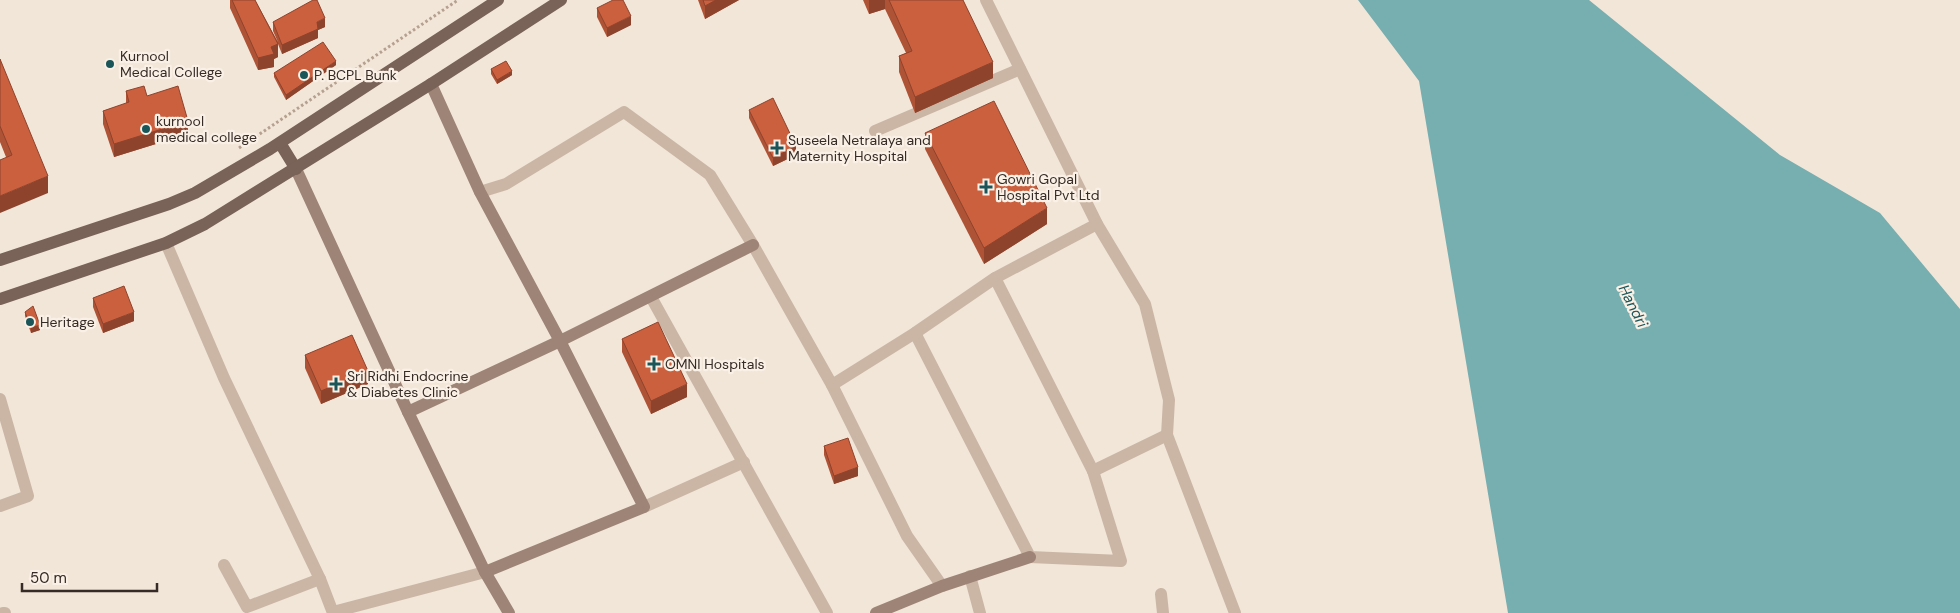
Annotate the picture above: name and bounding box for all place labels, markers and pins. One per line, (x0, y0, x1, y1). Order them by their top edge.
place label: Kurnool Medical College (120, 47, 222, 81)
marker: Kurnool Medical College (104, 58, 116, 70)
place label: P. BCPL Bunk (314, 66, 397, 84)
marker: P. BCPL Bunk (298, 69, 310, 81)
place label: kurnool medical college (156, 112, 257, 146)
marker: kurnool medical college (140, 123, 152, 135)
place label: Suseela Netralaya and Maternity Hospital (788, 131, 931, 165)
marker: Suseela Netralaya and Maternity Hospital (770, 141, 784, 155)
place label: Gowri Gopal Hospital Pvt Ltd (997, 170, 1099, 204)
marker: Gowri Gopal Hospital Pvt Ltd (979, 180, 993, 194)
place label: Heritage (40, 313, 95, 331)
marker: Heritage (24, 316, 36, 328)
place label: OMNI Hospitals (665, 355, 765, 373)
marker: OMNI Hospitals (647, 357, 661, 371)
place label: Sri Ridhi Endocrine & Diabetes Clinic (347, 367, 469, 401)
marker: Sri Ridhi Endocrine & Diabetes Clinic (329, 377, 343, 391)

